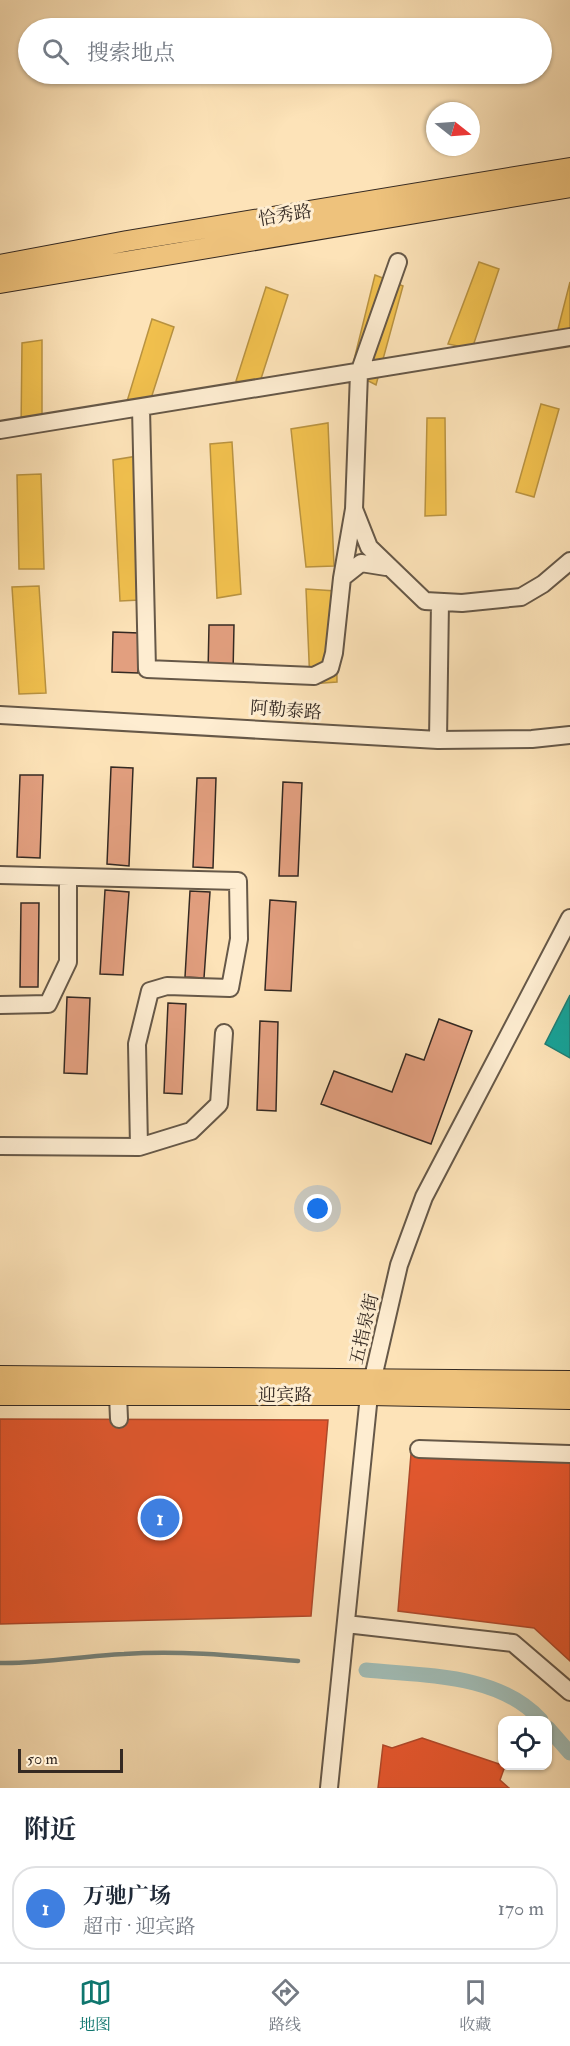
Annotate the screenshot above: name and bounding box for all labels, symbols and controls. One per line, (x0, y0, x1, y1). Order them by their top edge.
search box (18, 18, 552, 84)
icon: search (39, 35, 72, 68)
text: 搜索地点 (87, 39, 175, 67)
north arrow (426, 102, 480, 156)
street label: 恰秀路 (257, 200, 314, 231)
street label: 阿勒泰路 (249, 697, 323, 724)
your location (303, 1194, 332, 1223)
street label: 五指泉街 (345, 1291, 384, 1367)
street label: 迎宾路 (258, 1384, 312, 1407)
pin: 1 (140, 1496, 180, 1540)
map controls (498, 1716, 552, 1770)
button: locate (498, 1716, 552, 1770)
scale bar (18, 1746, 123, 1774)
text: 50 m (27, 1749, 58, 1769)
text: 附近 (24, 1814, 76, 1846)
text: 万驰广场 (83, 1882, 171, 1910)
text: 1 (42, 1896, 49, 1921)
text: 170 m (498, 1896, 544, 1921)
text: 超市 · 迎宾路 (83, 1914, 195, 1939)
tab: 地图 (79, 1976, 112, 2035)
tab: 路线 (269, 1976, 302, 2035)
tab: 收藏 (459, 1976, 492, 2035)

